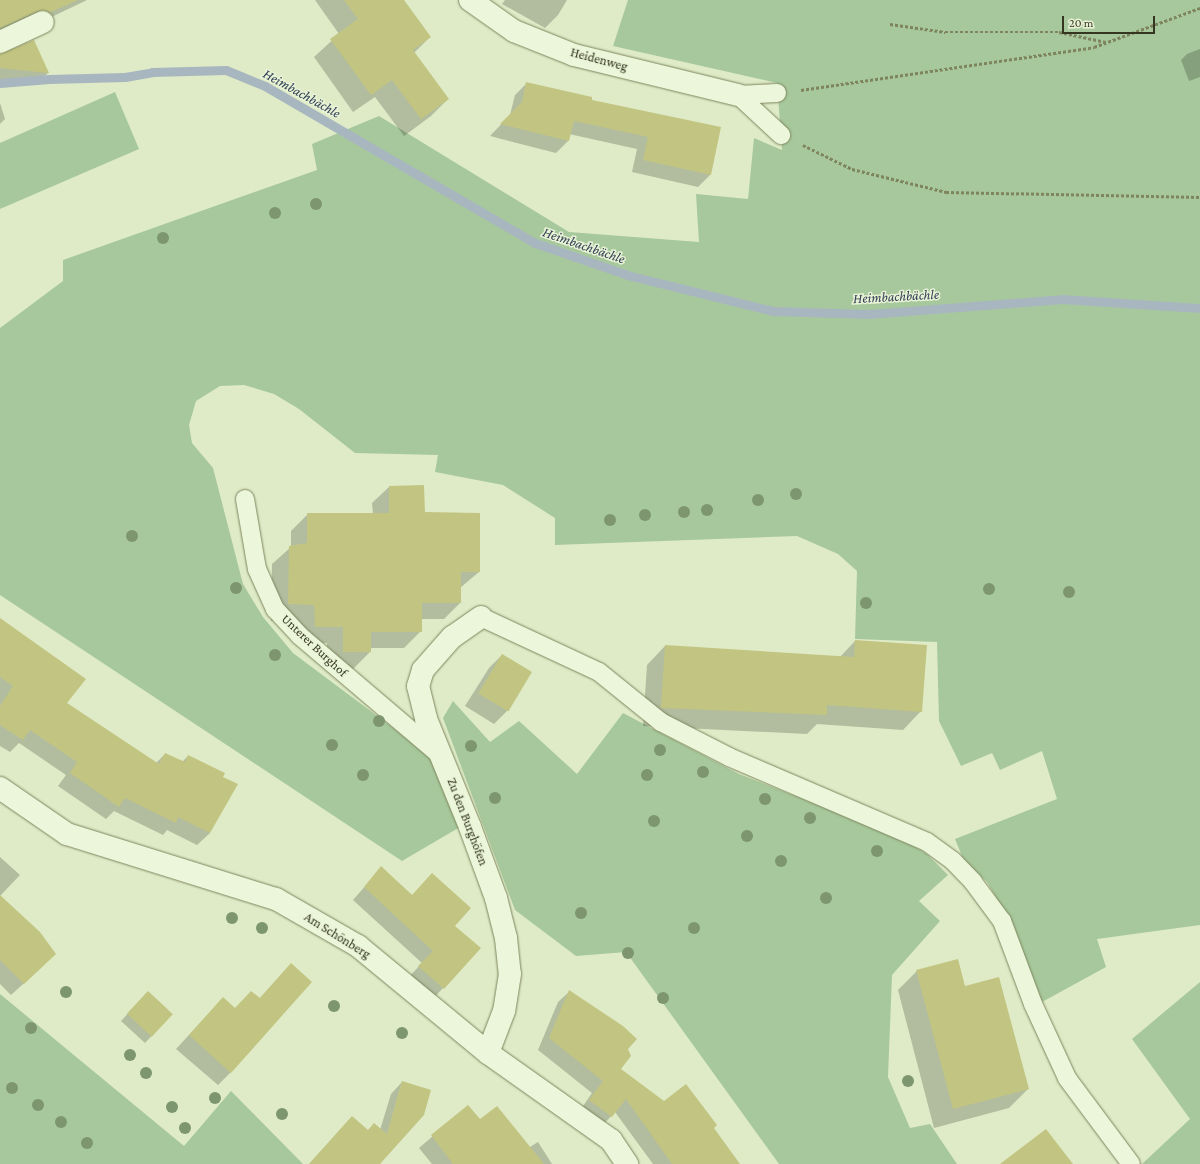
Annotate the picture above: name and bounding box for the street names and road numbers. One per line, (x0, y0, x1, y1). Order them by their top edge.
street label: Heidenweg (569, 45, 629, 75)
street label: Unterer Burghof (278, 612, 350, 680)
street label: Zu den Burghöfen (443, 776, 491, 868)
street label: Am Schönberg (301, 909, 373, 963)

